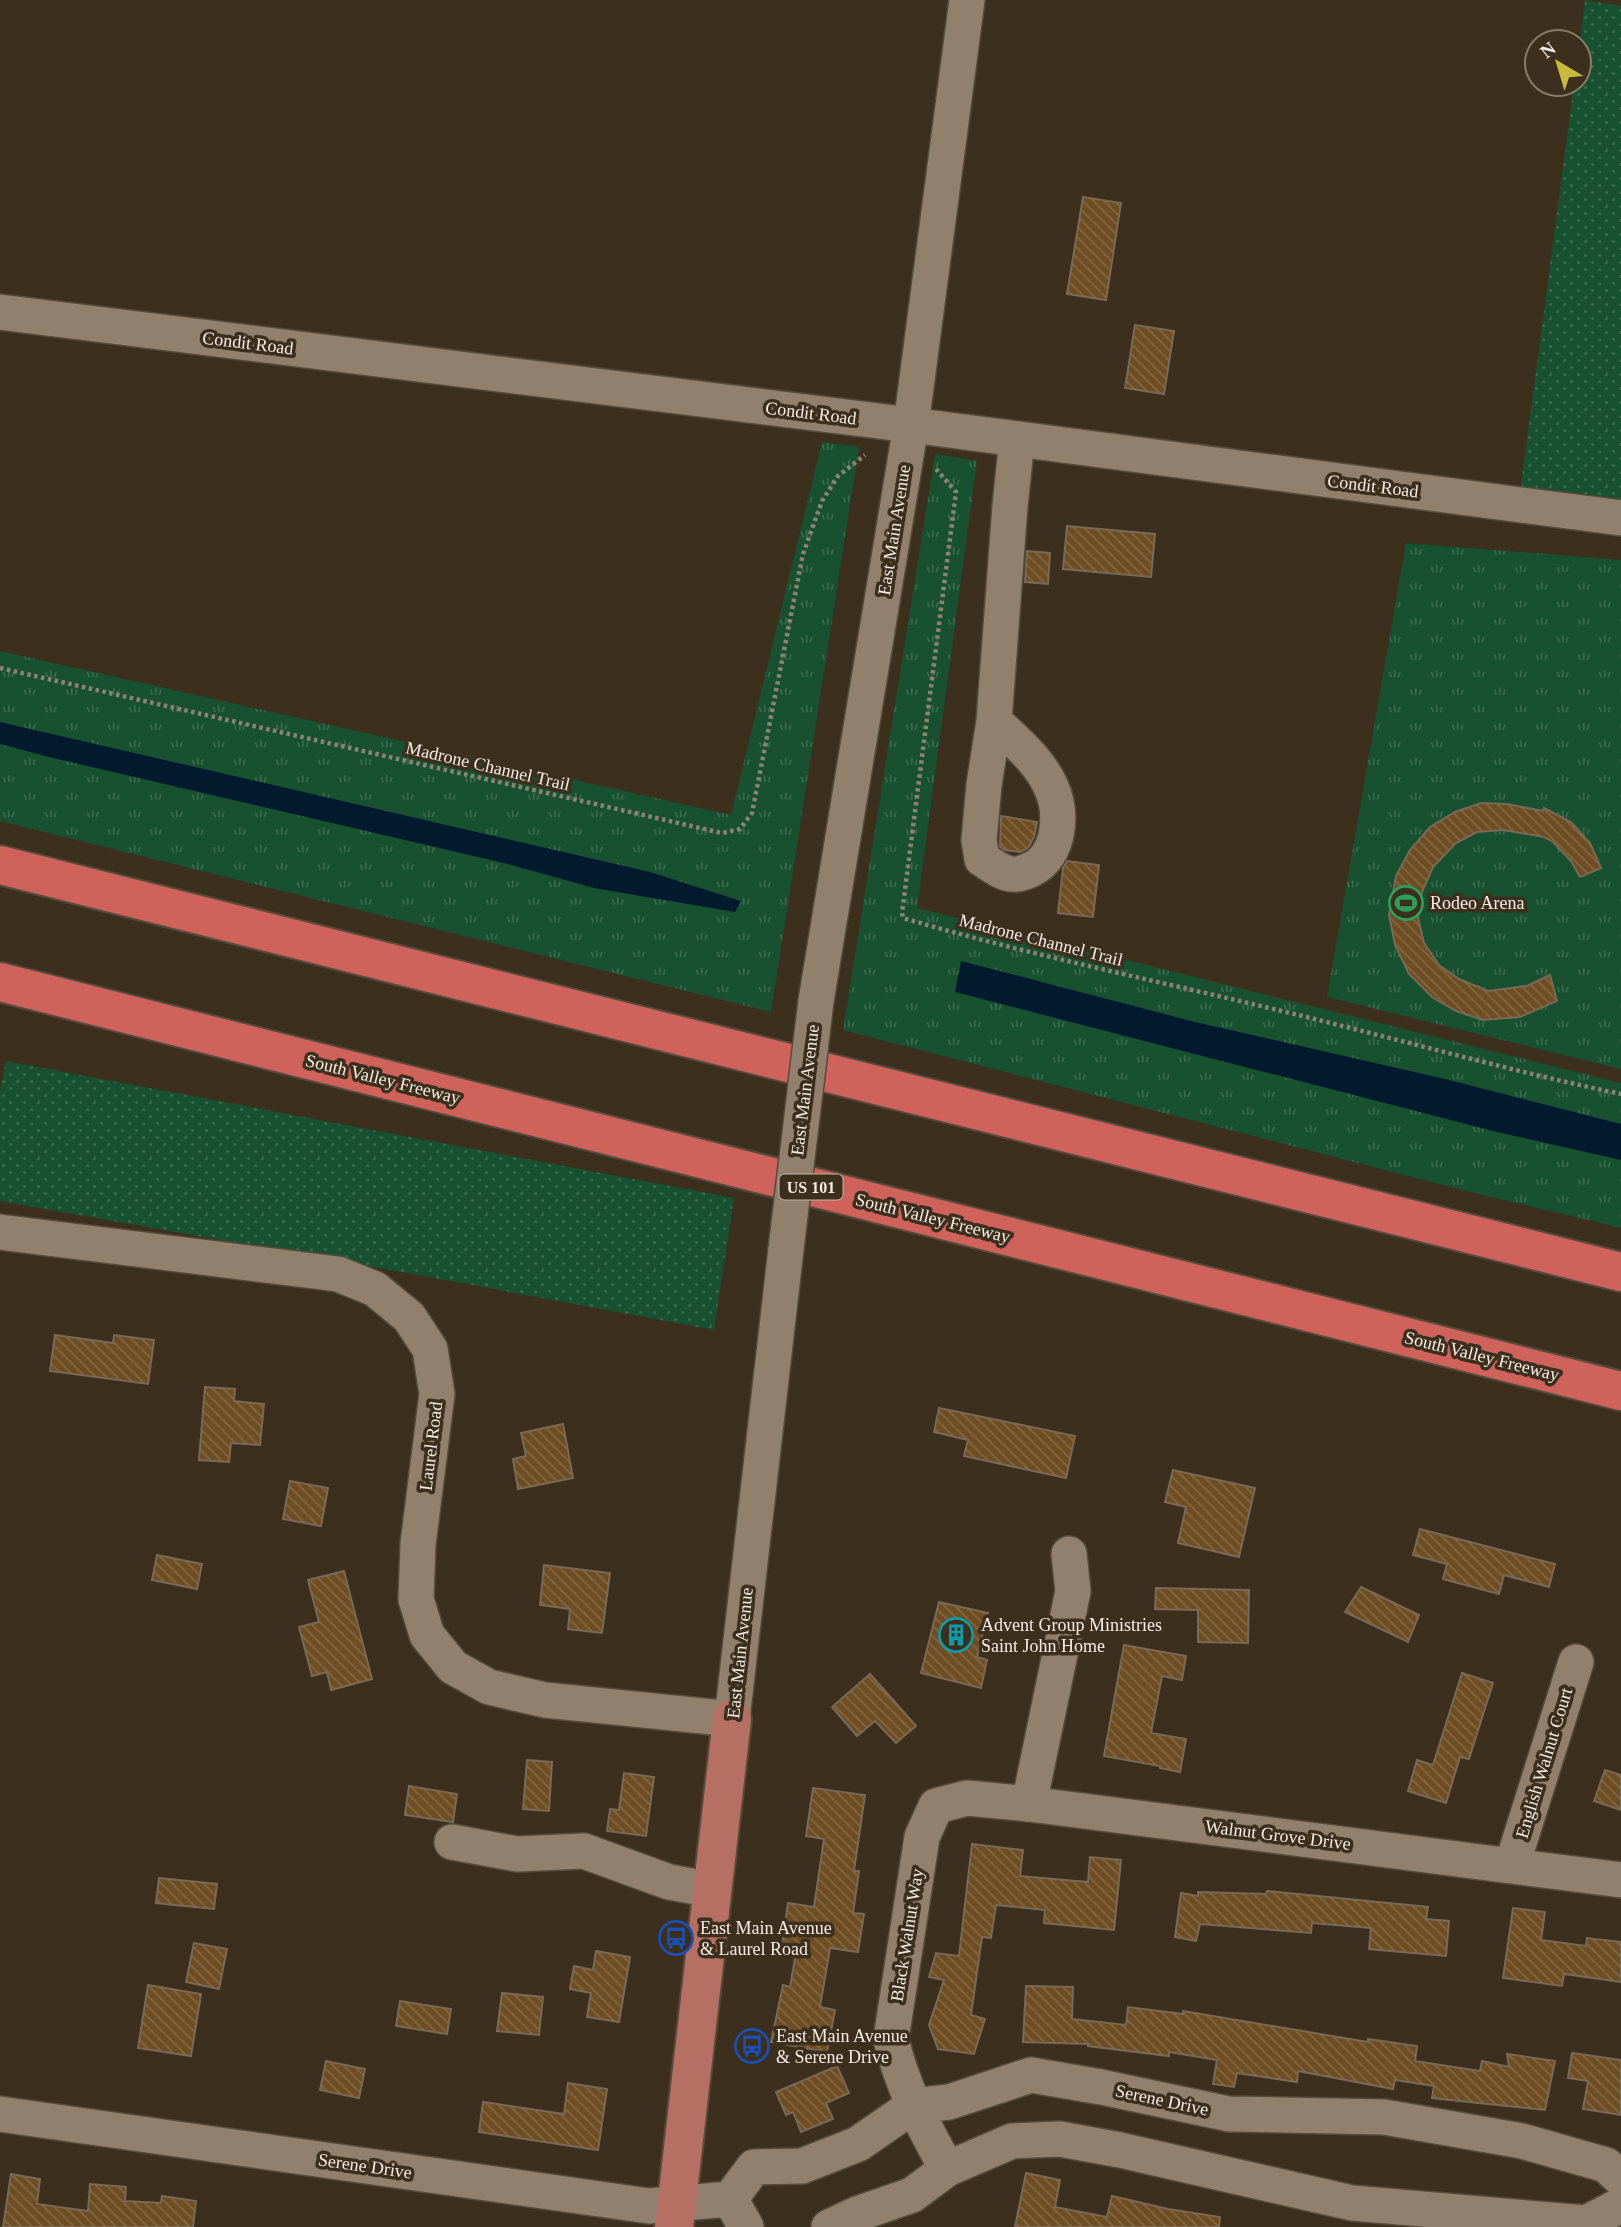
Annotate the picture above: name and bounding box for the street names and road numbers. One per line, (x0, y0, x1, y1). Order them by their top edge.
street label: Condit Road (201, 327, 295, 359)
street label: Condit Road (764, 397, 858, 429)
street label: East Main Avenue (874, 463, 914, 597)
street label: Condit Road (1326, 470, 1420, 502)
street label: Madrone Channel Trail (404, 737, 572, 795)
street label: Madrone Channel Trail (957, 910, 1125, 970)
street label: East Main Avenue (787, 1023, 823, 1157)
street label: South Valley Freeway (304, 1050, 462, 1108)
road number: US 101 (780, 1175, 842, 1200)
street label: South Valley Freeway (854, 1189, 1012, 1247)
street label: South Valley Freeway (1403, 1327, 1561, 1385)
street label: Laurel Road (416, 1400, 446, 1492)
street label: East Main Avenue (723, 1586, 757, 1720)
street label: English Walnut Court (1512, 1685, 1576, 1841)
street label: Walnut Grove Drive (1204, 1816, 1352, 1854)
street label: Black Walnut Way (887, 1867, 927, 2003)
street label: Serene Drive (1114, 2080, 1210, 2120)
street label: Serene Drive (317, 2150, 413, 2182)

